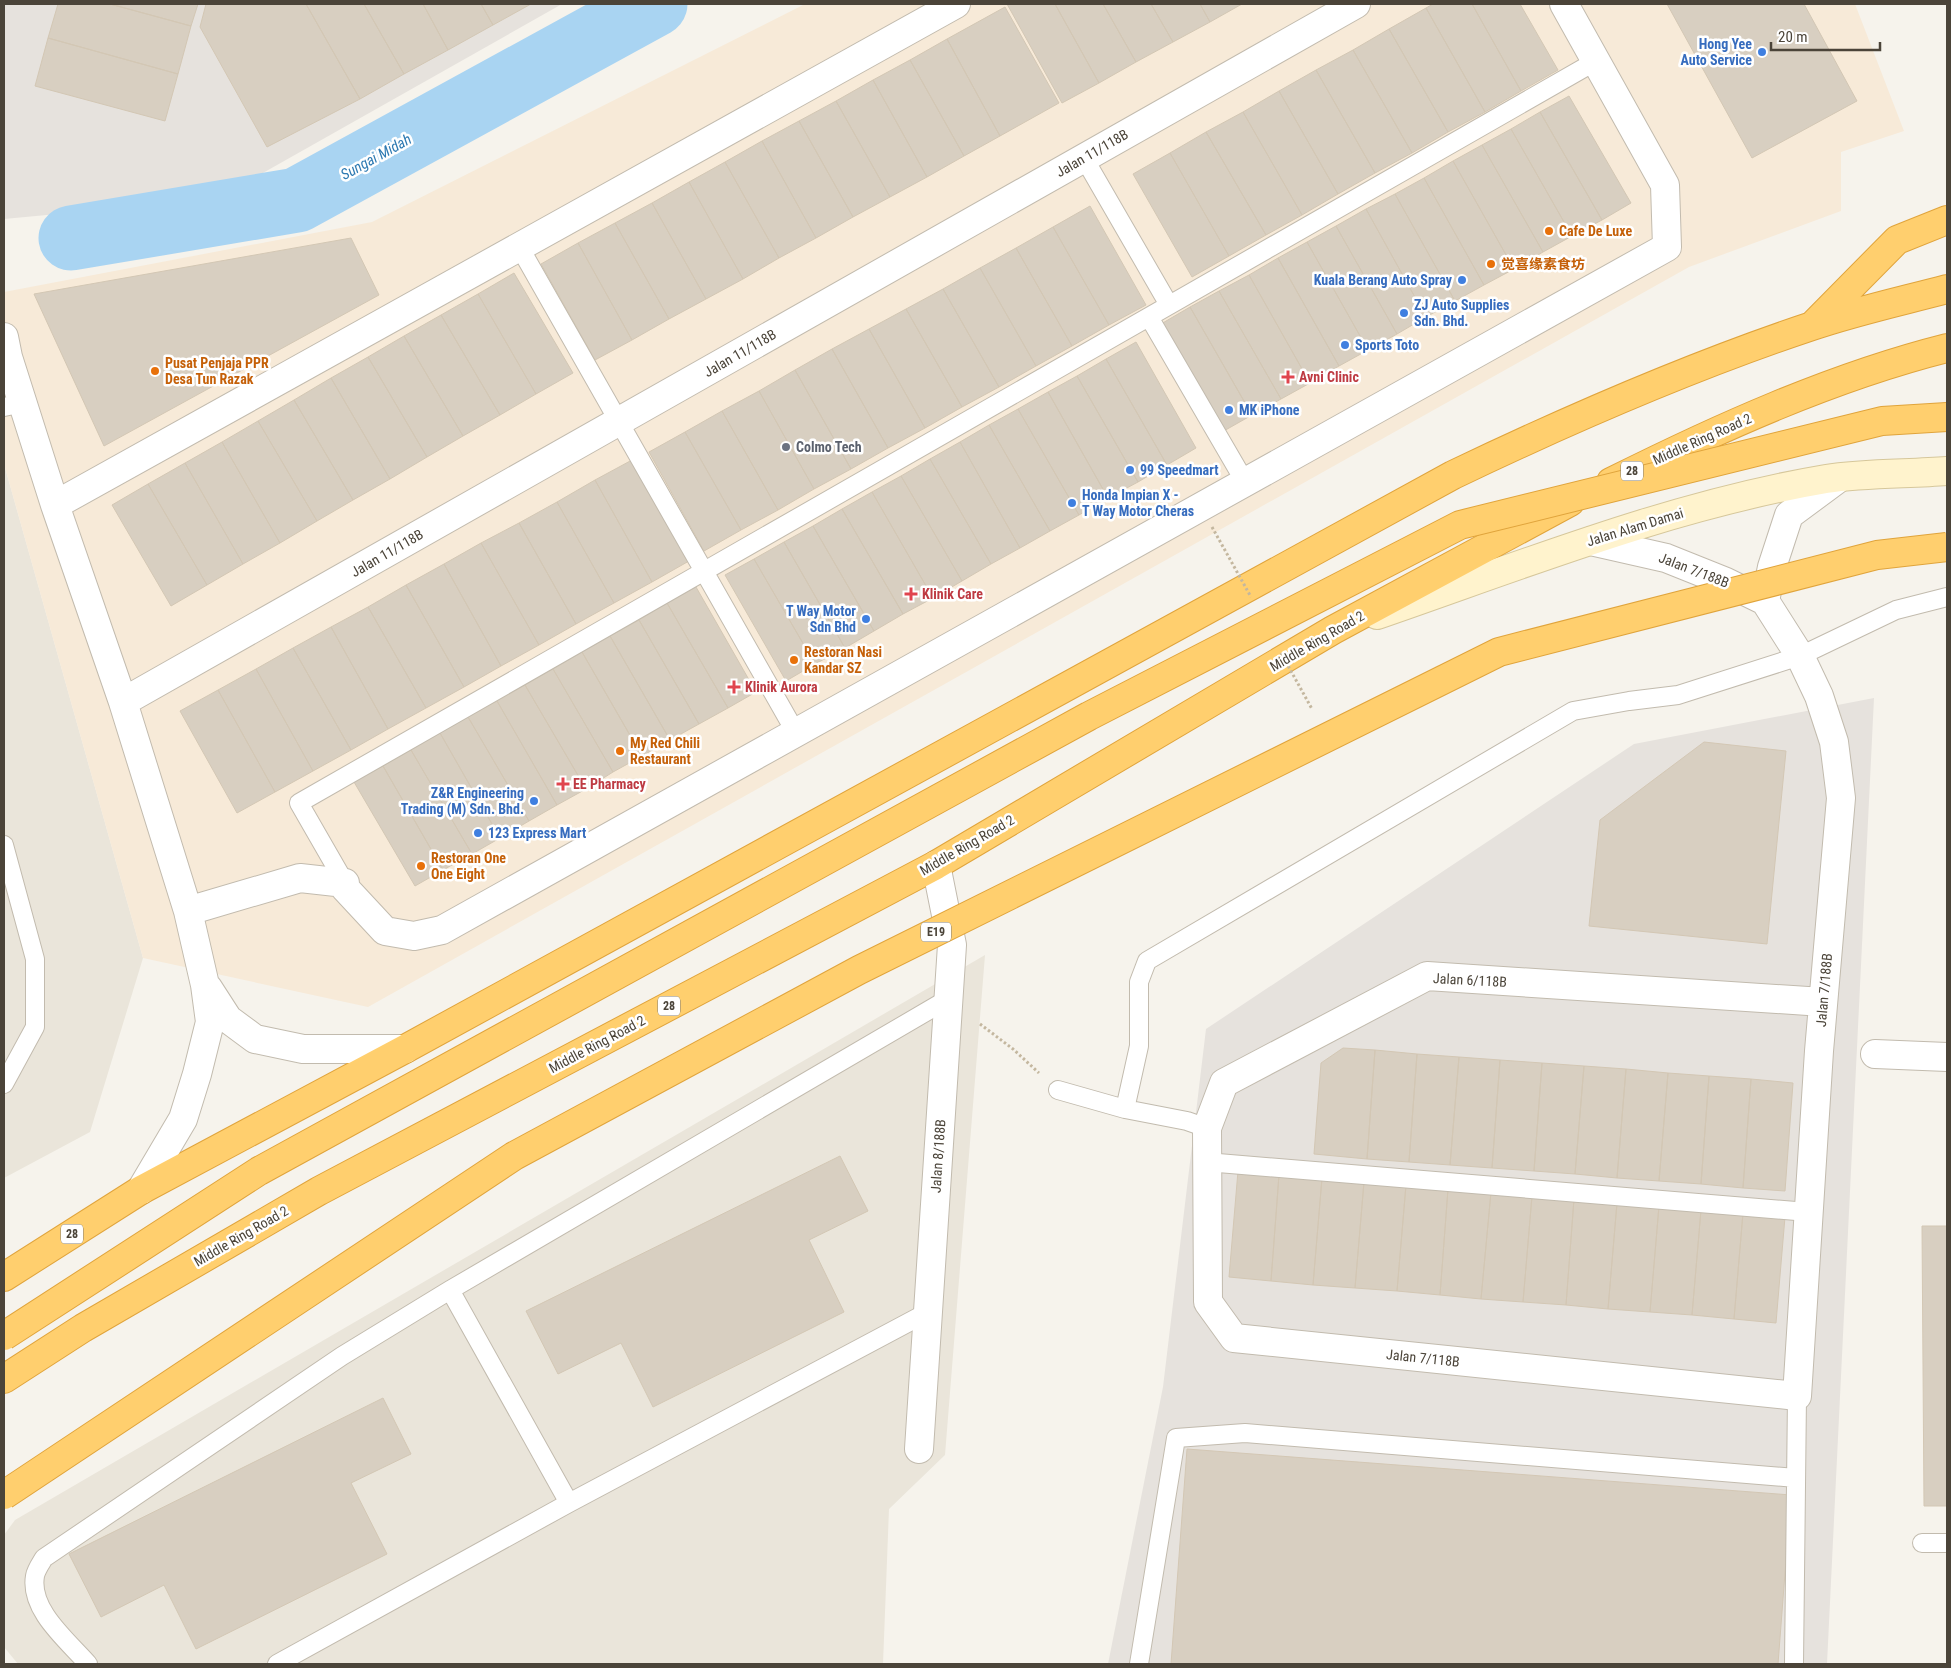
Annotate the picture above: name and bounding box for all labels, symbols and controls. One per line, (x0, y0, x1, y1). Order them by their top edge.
scale bar (1771, 20, 1880, 52)
text: 20 m (1778, 28, 1808, 46)
place label: Hong Yee Auto Service (1681, 36, 1752, 68)
marker: Hong Yee Auto Service (1756, 46, 1768, 58)
street label: Jalan 11/118B (1053, 126, 1131, 180)
water label: Sungai Midah (337, 130, 415, 184)
place label: Cafe De Luxe (1559, 223, 1632, 239)
marker: Cafe De Luxe (1543, 225, 1555, 237)
place label: 觉喜缘素食坊 (1501, 256, 1585, 272)
marker: 觉喜缘素食坊 (1485, 258, 1497, 270)
place label: Kuala Berang Auto Spray (1314, 272, 1453, 288)
marker: Kuala Berang Auto Spray (1456, 274, 1468, 286)
place label: ZJ Auto Supplies Sdn. Bhd. (1414, 297, 1509, 329)
marker: ZJ Auto Supplies Sdn. Bhd. (1398, 307, 1410, 319)
street label: Jalan 11/118B (701, 326, 779, 380)
place label: Sports Toto (1355, 337, 1419, 353)
marker: Sports Toto (1339, 339, 1351, 351)
place label: Pusat Penjaja PPR Desa Tun Razak (165, 355, 269, 387)
marker: Pusat Penjaja PPR Desa Tun Razak (149, 365, 161, 377)
place label: Avni Clinic (1299, 369, 1359, 385)
marker: Avni Clinic (1281, 370, 1295, 384)
place label: MK iPhone (1239, 402, 1300, 418)
marker: MK iPhone (1223, 404, 1235, 416)
street label: Middle Ring Road 2 (1650, 410, 1754, 468)
place label: Colmo Tech (796, 439, 862, 455)
marker: Colmo Tech (780, 441, 792, 453)
place label: 99 Speedmart (1140, 462, 1218, 478)
road number: 28 (1621, 462, 1643, 481)
marker: 99 Speedmart (1124, 464, 1136, 476)
place label: Honda Impian X - T Way Motor Cheras (1082, 487, 1194, 519)
marker: Honda Impian X - T Way Motor Cheras (1066, 497, 1078, 509)
street label: Jalan Alam Damai (1585, 505, 1685, 549)
street label: Jalan 11/118B (348, 526, 426, 580)
street label: Jalan 7/188B (1657, 549, 1731, 591)
place label: Klinik Care (922, 586, 983, 602)
marker: Klinik Care (904, 587, 918, 601)
place label: T Way Motor Sdn Bhd (786, 603, 856, 635)
street label: Middle Ring Road 2 (1267, 607, 1367, 675)
marker: T Way Motor Sdn Bhd (860, 613, 872, 625)
place label: Restoran Nasi Kandar SZ (804, 644, 882, 676)
marker: Restoran Nasi Kandar SZ (788, 654, 800, 666)
place label: Klinik Aurora (745, 679, 818, 695)
marker: Klinik Aurora (727, 680, 741, 694)
place label: My Red Chili Restaurant (630, 735, 700, 767)
marker: My Red Chili Restaurant (614, 745, 626, 757)
place label: EE Pharmacy (573, 776, 646, 792)
marker: EE Pharmacy (557, 778, 569, 790)
place label: Z&R Engineering Trading (M) Sdn. Bhd. (401, 785, 524, 818)
marker: Z&R Engineering Trading (M) Sdn. Bhd. (528, 795, 540, 807)
street label: Middle Ring Road 2 (917, 811, 1017, 879)
place label: 123 Express Mart (488, 825, 586, 841)
marker: 123 Express Mart (472, 827, 484, 839)
place label: Restoran One One Eight (431, 850, 506, 882)
marker: Restoran One One Eight (415, 860, 427, 872)
road number: E19 (921, 922, 951, 942)
street label: Jalan 7/188B (1813, 953, 1835, 1027)
street label: Jalan 6/118B (1433, 970, 1507, 990)
road number: 28 (658, 996, 680, 1016)
street label: Middle Ring Road 2 (546, 1012, 648, 1076)
street label: Jalan 8/188B (927, 1119, 949, 1193)
street label: Middle Ring Road 2 (191, 1202, 291, 1270)
road number: 28 (61, 1224, 83, 1244)
street label: Jalan 7/118B (1385, 1346, 1461, 1370)

